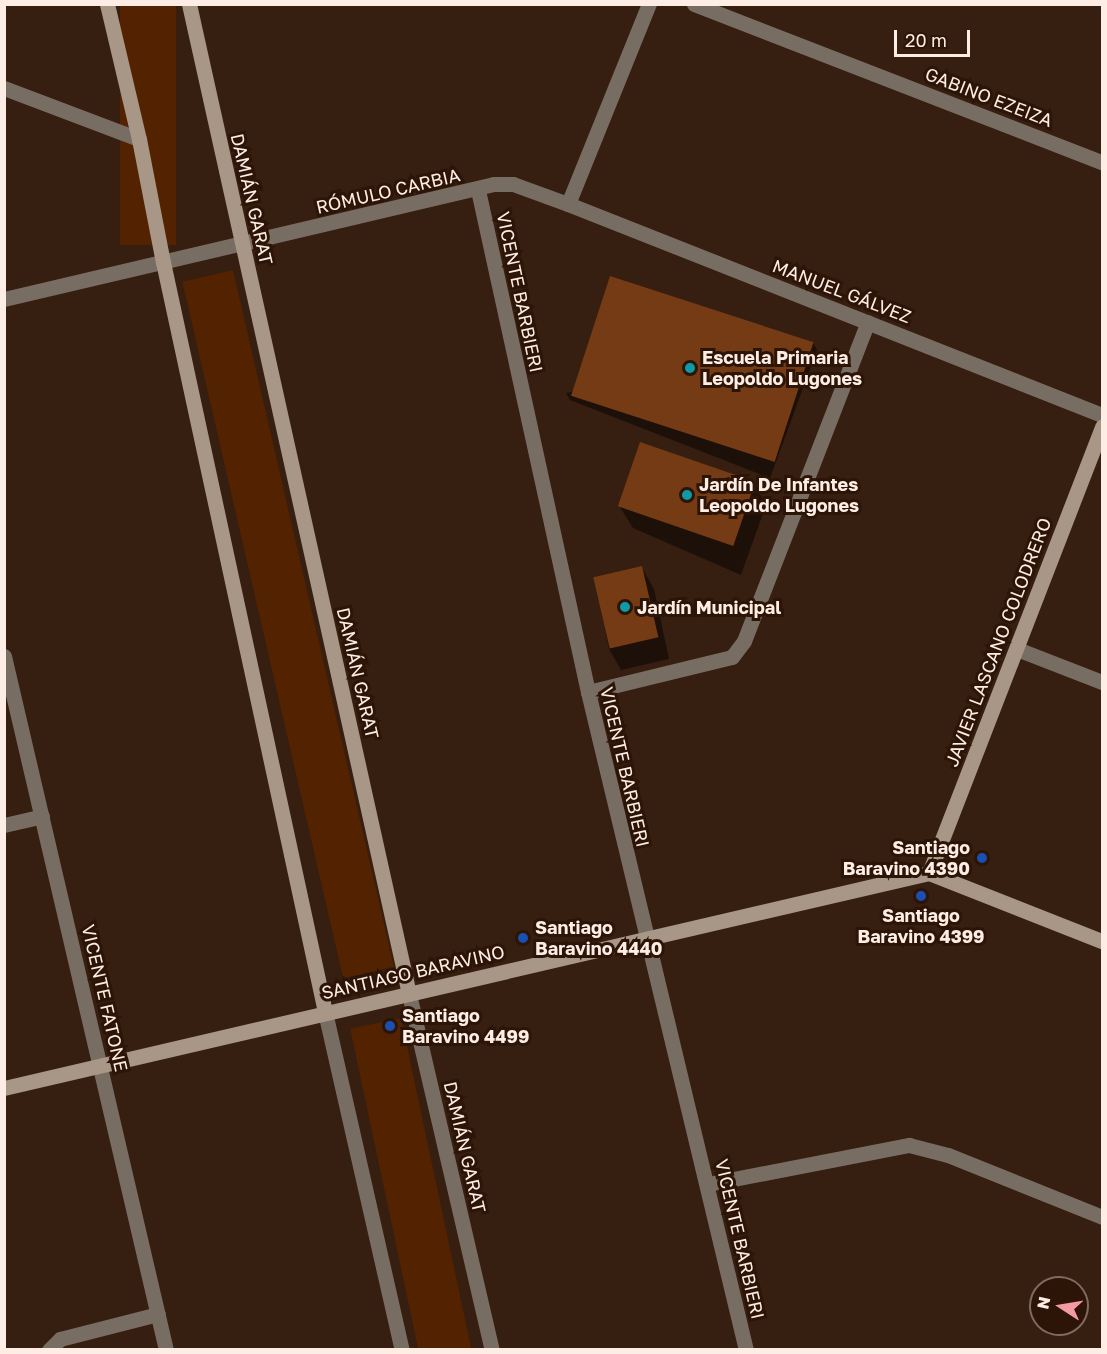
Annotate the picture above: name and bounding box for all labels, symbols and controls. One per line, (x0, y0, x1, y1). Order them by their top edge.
scale bar (897, 18, 974, 56)
text: 20 m (905, 29, 947, 51)
street label: GABINO EZEIZA (922, 63, 1056, 131)
street label: DAMIÁN GARAT (226, 131, 278, 267)
street label: RÓMULO CARBIA (314, 164, 462, 218)
street label: VICENTE BARBIERI (492, 210, 548, 374)
street label: MANUEL GÁLVEZ (770, 255, 914, 327)
place label: Escuela Primaria Leopoldo Lugones (702, 347, 862, 389)
marker: Escuela Primaria Leopoldo Lugones (683, 361, 697, 375)
place label: Jardín De Infantes Leopoldo Lugones (699, 474, 859, 516)
marker: Jardín De Infantes Leopoldo Lugones (680, 488, 694, 502)
street label: JAVIER LASCANO COLODRERO (940, 515, 1056, 769)
place label: Jardín Municipal (637, 596, 781, 618)
marker: Jardín Municipal (618, 600, 632, 614)
street label: DAMIÁN GARAT (332, 605, 384, 741)
street label: VICENTE BARBIERI (596, 685, 654, 849)
place label: Santiago Baravino 4390 (843, 837, 970, 880)
marker: Santiago Baravino 4390 (975, 851, 989, 865)
marker: Santiago Baravino 4399 (914, 889, 928, 903)
place label: Santiago Baravino 4399 (857, 905, 985, 948)
place label: Santiago Baravino 4440 (535, 917, 662, 960)
street label: VICENTE FATONE (78, 922, 132, 1074)
marker: Santiago Baravino 4440 (516, 931, 530, 945)
street label: SANTIAGO BARAVINO (319, 940, 507, 1004)
place label: Santiago Baravino 4499 (402, 1005, 529, 1048)
marker: Santiago Baravino 4499 (383, 1019, 397, 1033)
street label: DAMIÁN GARAT (439, 1079, 491, 1215)
street label: VICENTE BARBIERI (711, 1157, 769, 1321)
north arrow (1029, 1276, 1089, 1336)
text: N (1032, 1295, 1054, 1311)

